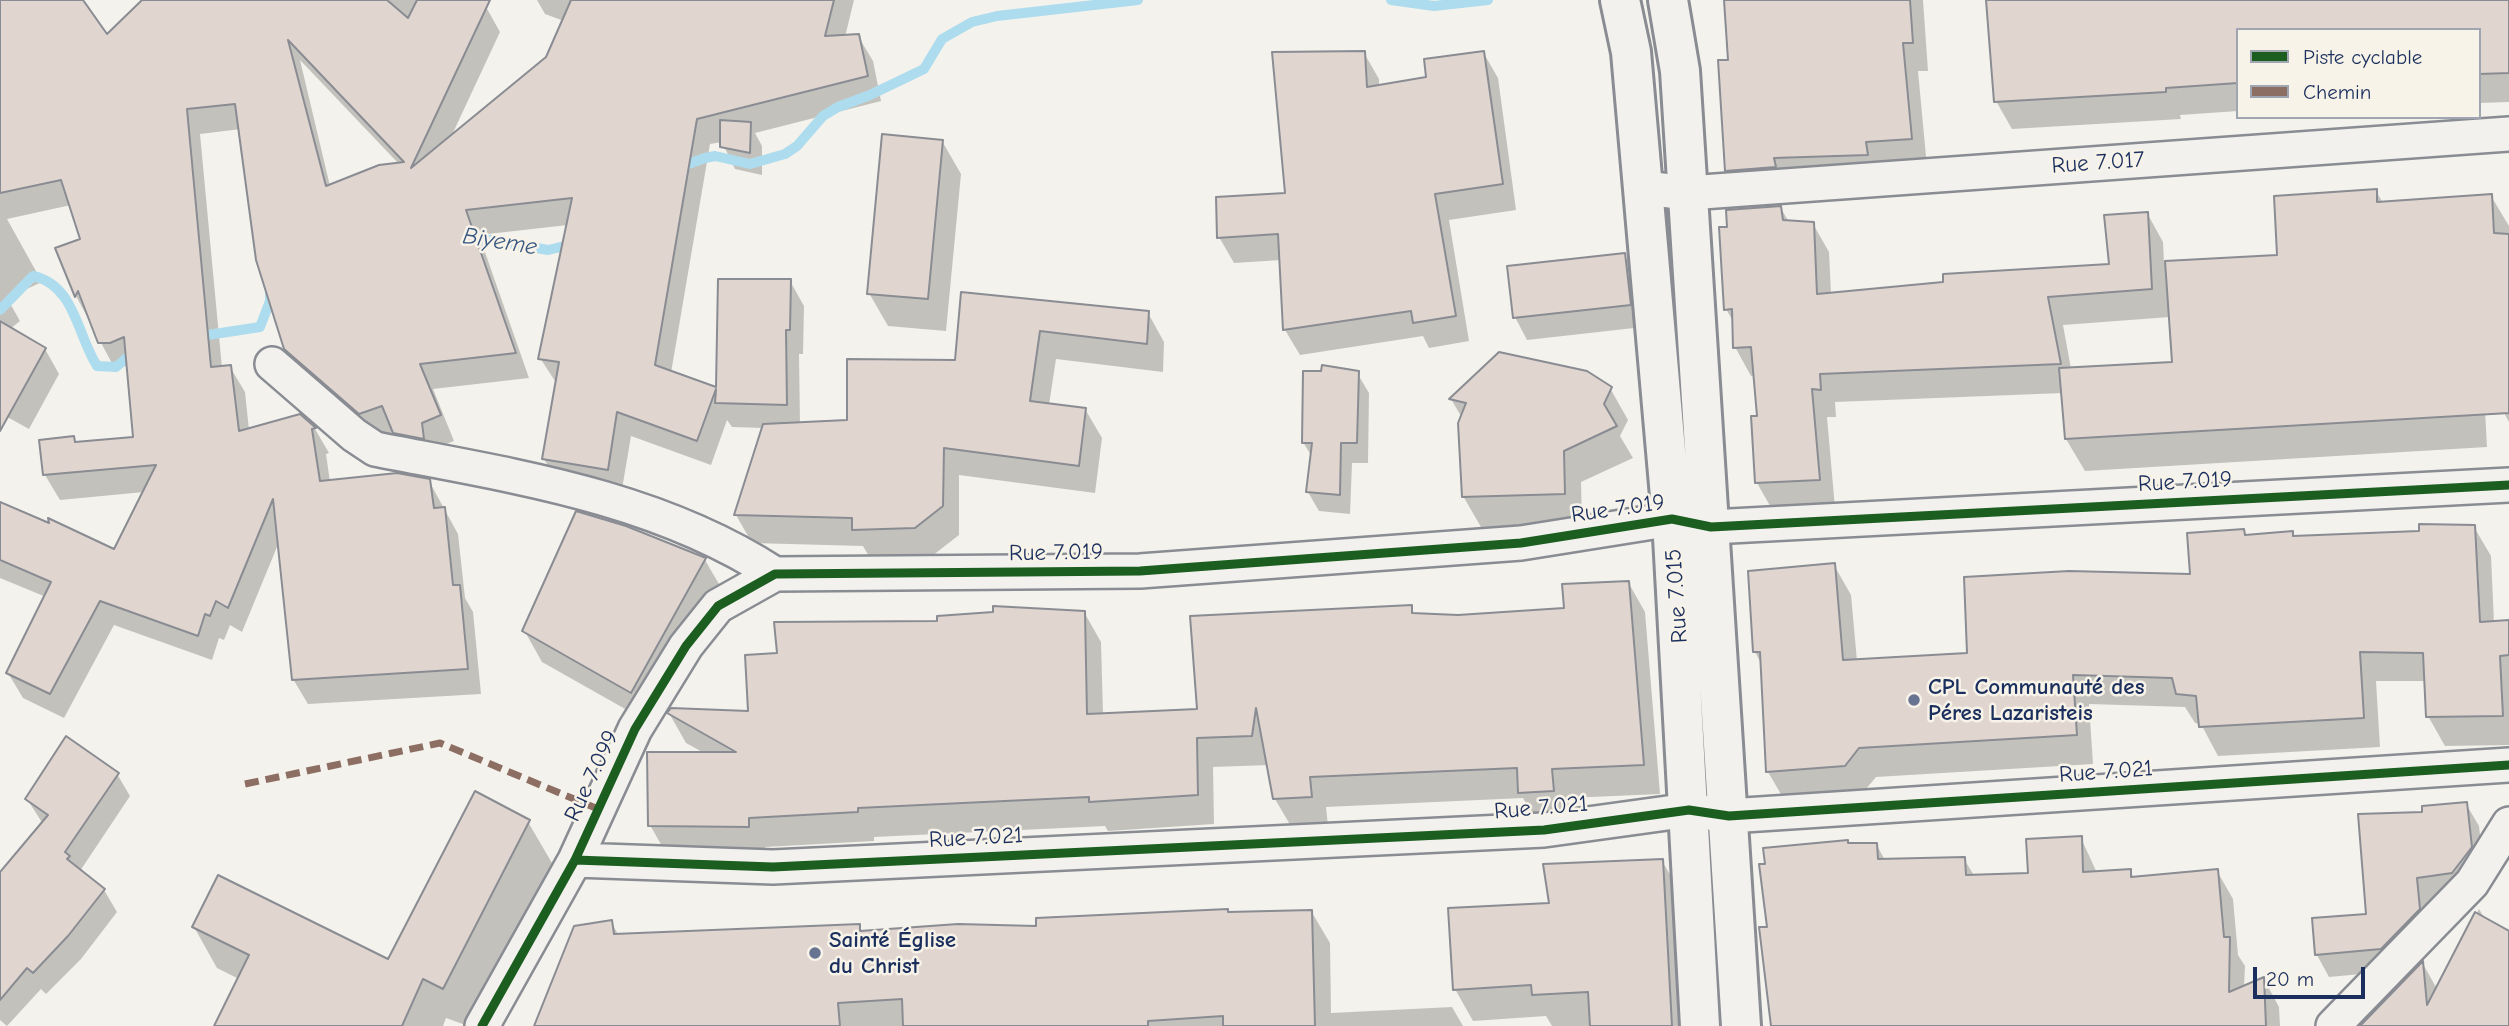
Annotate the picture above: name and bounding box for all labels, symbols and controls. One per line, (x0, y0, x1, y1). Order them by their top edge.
legend (2236, 28, 2481, 119)
text: Piste cyclable (2303, 45, 2422, 69)
text: Chemin (2303, 80, 2371, 104)
street label: Rue 7.017 (2051, 146, 2145, 180)
water label: Biyeme (461, 222, 539, 262)
street label: Rue 7.019 (2137, 466, 2233, 498)
street label: Rue 7.019 (1569, 489, 1667, 529)
street label: Rue 7.019 (1009, 538, 1103, 568)
street label: Rue 7.015 (1660, 548, 1694, 644)
place label: CPL Communauté des Péres Lazaristeis (1928, 673, 2144, 727)
marker: CPL Communauté des Péres Lazaristeis (1906, 692, 1922, 708)
street label: Rue 7.099 (559, 726, 625, 826)
street label: Rue 7.021 (2058, 755, 2154, 789)
street label: Rue 7.021 (1493, 790, 1589, 826)
street label: Rue 7.021 (928, 822, 1024, 854)
place label: Sainté Église du Christ (829, 926, 956, 980)
marker: Sainté Église du Christ (807, 945, 823, 961)
scale bar (2257, 953, 2369, 997)
text: 20 m (2266, 967, 2314, 991)

